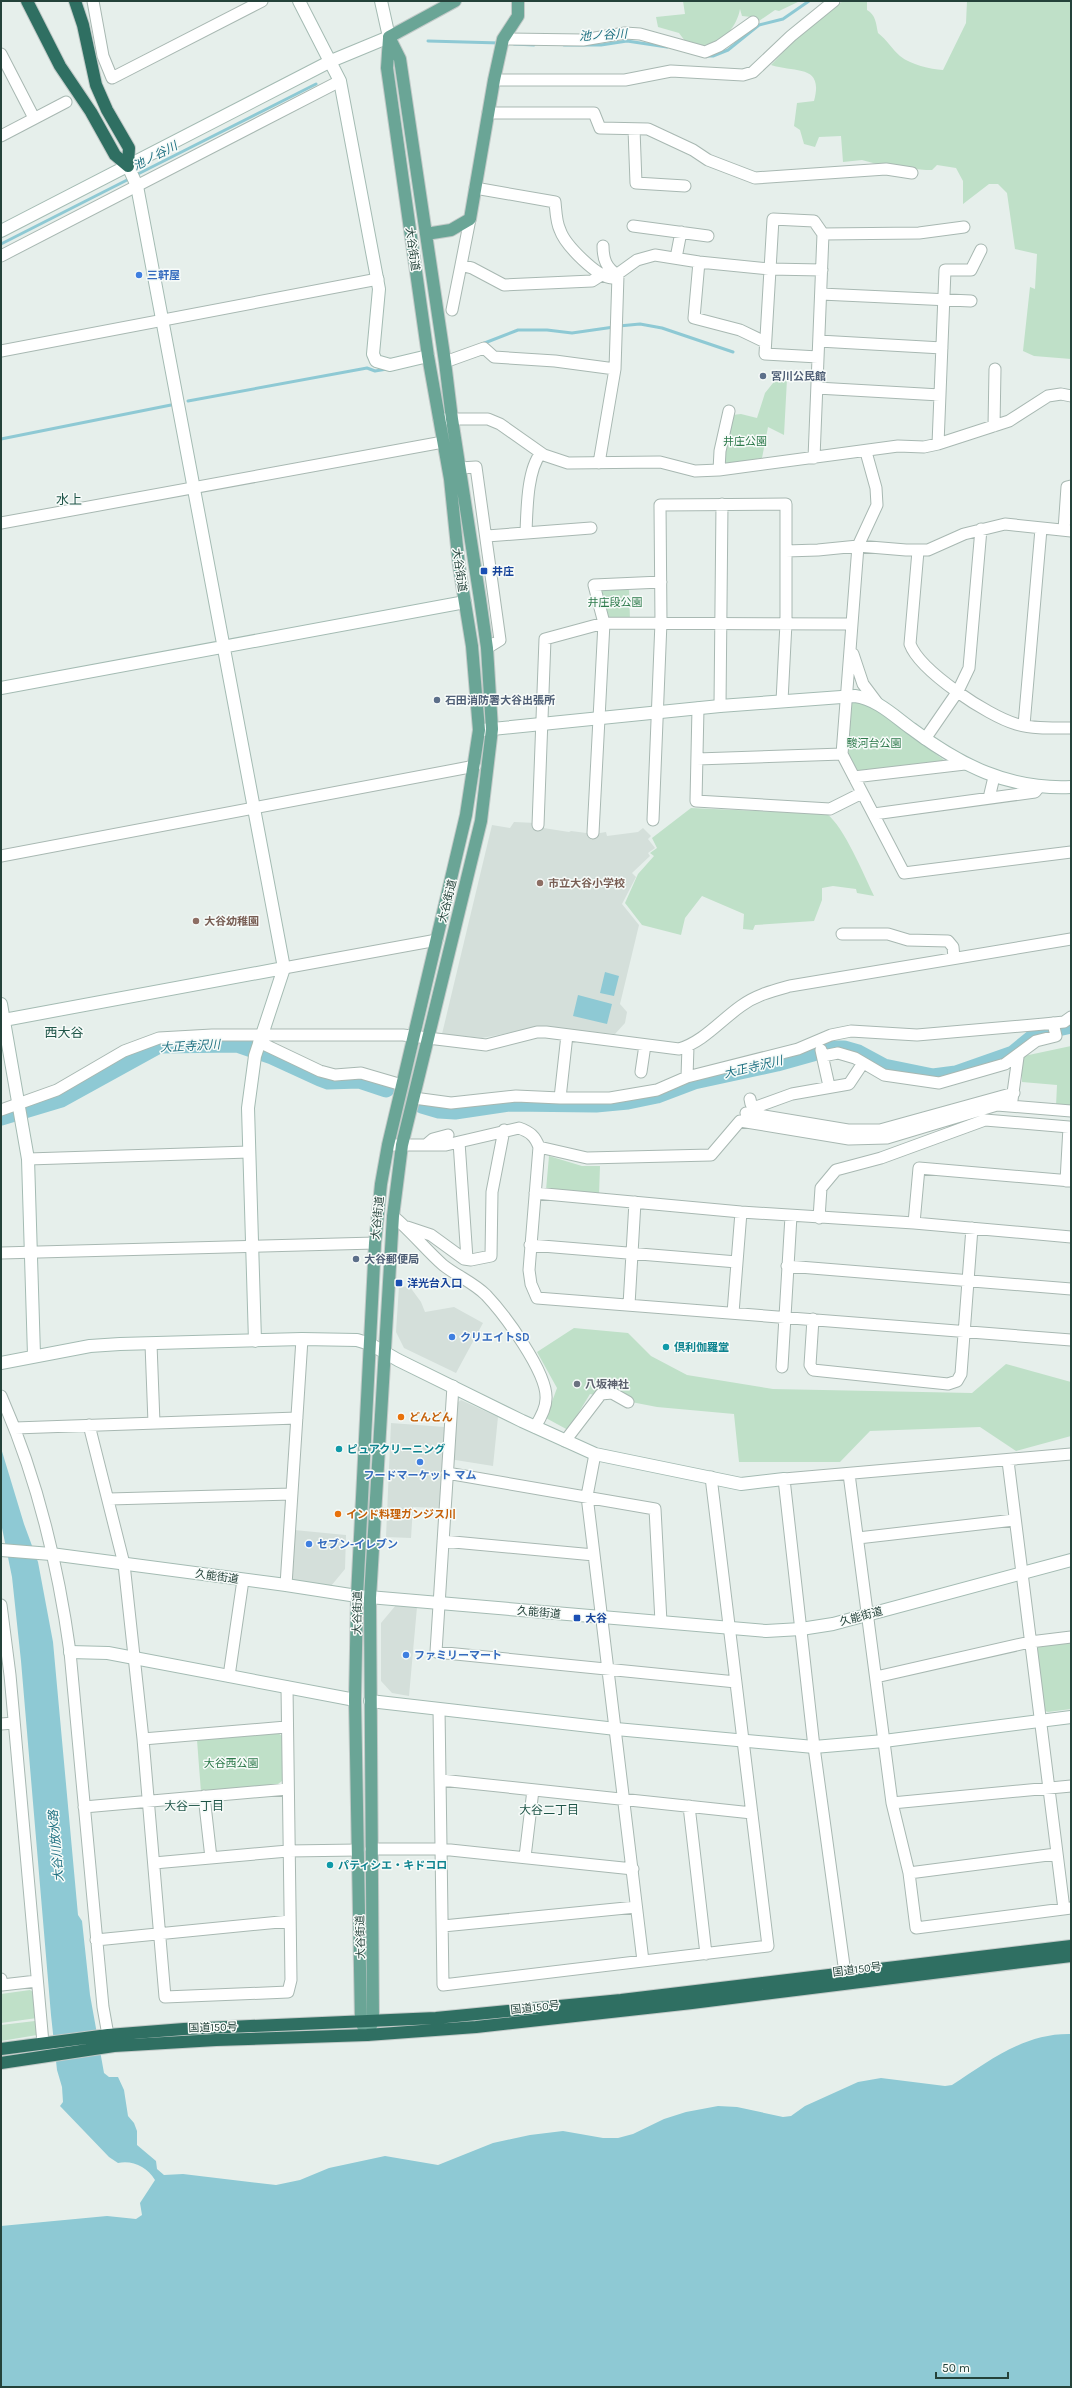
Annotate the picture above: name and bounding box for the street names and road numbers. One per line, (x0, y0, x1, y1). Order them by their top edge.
street label: 大谷街道 (403, 226, 422, 272)
street label: 大谷街道 (450, 547, 469, 593)
street label: 大谷街道 (436, 878, 459, 924)
street label: 大谷街道 (369, 1195, 386, 1241)
street label: 久能街道 (194, 1567, 240, 1586)
street label: 大谷街道 (351, 1591, 364, 1635)
street label: 久能街道 (516, 1604, 561, 1621)
street label: 久能街道 (838, 1605, 884, 1628)
street label: 大谷街道 (354, 1915, 367, 1959)
street label: 国道150号 (832, 1960, 882, 1979)
street label: 国道150号 (510, 1998, 560, 2017)
street label: 国道150号 (188, 2020, 238, 2035)

